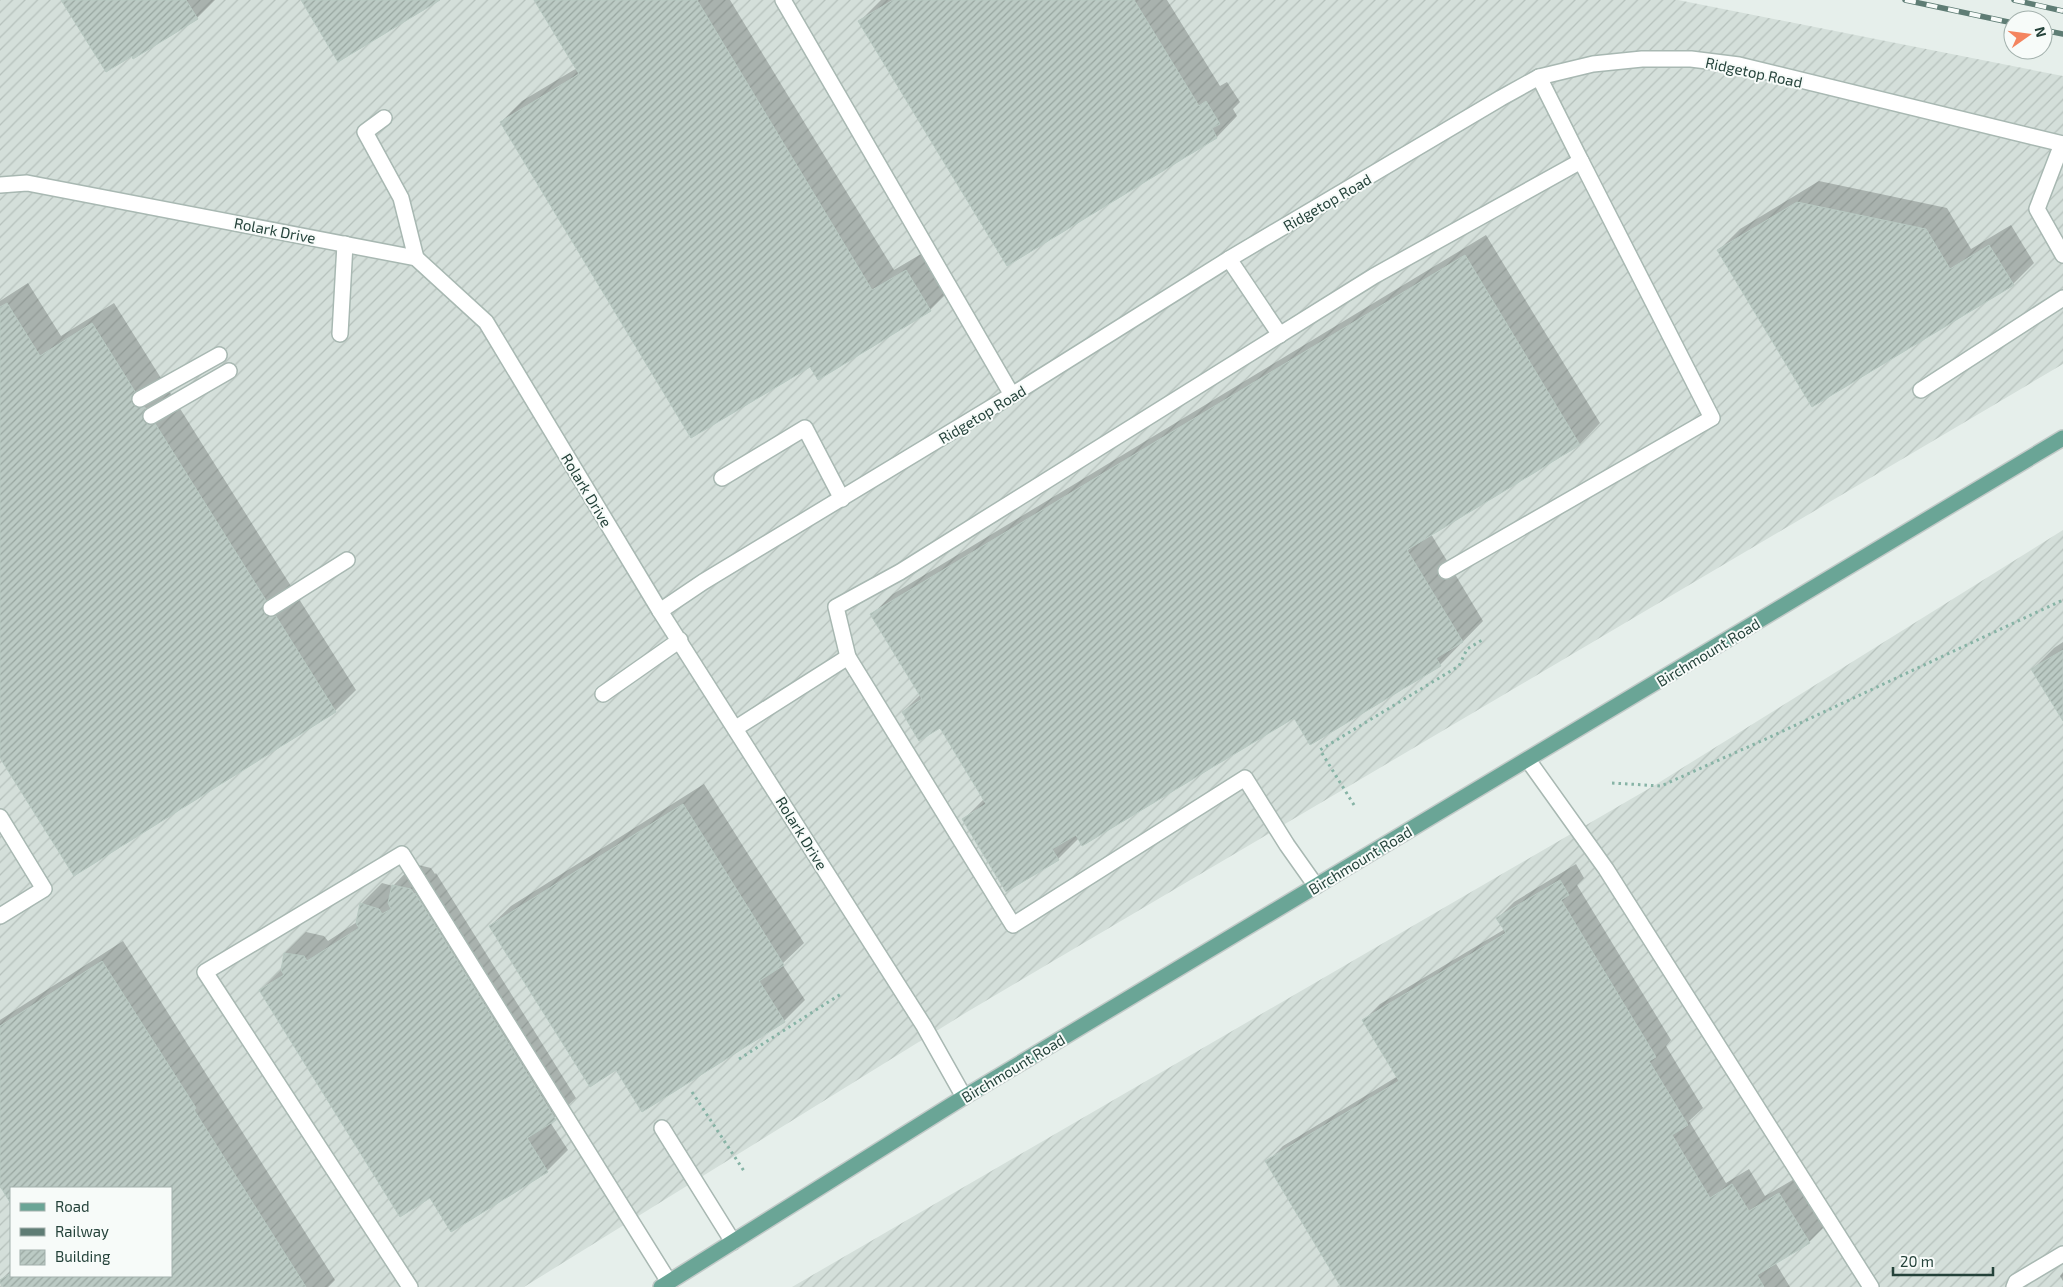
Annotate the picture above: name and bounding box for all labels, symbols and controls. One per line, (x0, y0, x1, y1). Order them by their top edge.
north arrow (2003, 10, 2053, 60)
text: N (2032, 25, 2051, 39)
street label: Ridgetop Road (1704, 53, 1804, 91)
street label: Ridgetop Road (1280, 170, 1374, 234)
street label: Rolark Drive (233, 213, 317, 247)
street label: Ridgetop Road (935, 381, 1029, 447)
street label: Rolark Drive (558, 450, 616, 530)
street label: Birchmount Road (1653, 614, 1763, 690)
street label: Rolark Drive (772, 793, 832, 873)
street label: Birchmount Road (1305, 822, 1415, 898)
street label: Birchmount Road (958, 1030, 1068, 1106)
legend (10, 1187, 172, 1277)
text: Road (55, 1197, 90, 1215)
text: Railway (55, 1222, 109, 1240)
scale bar (1893, 1244, 1993, 1276)
text: Building (55, 1247, 111, 1265)
text: 20 m (1900, 1252, 1934, 1270)

